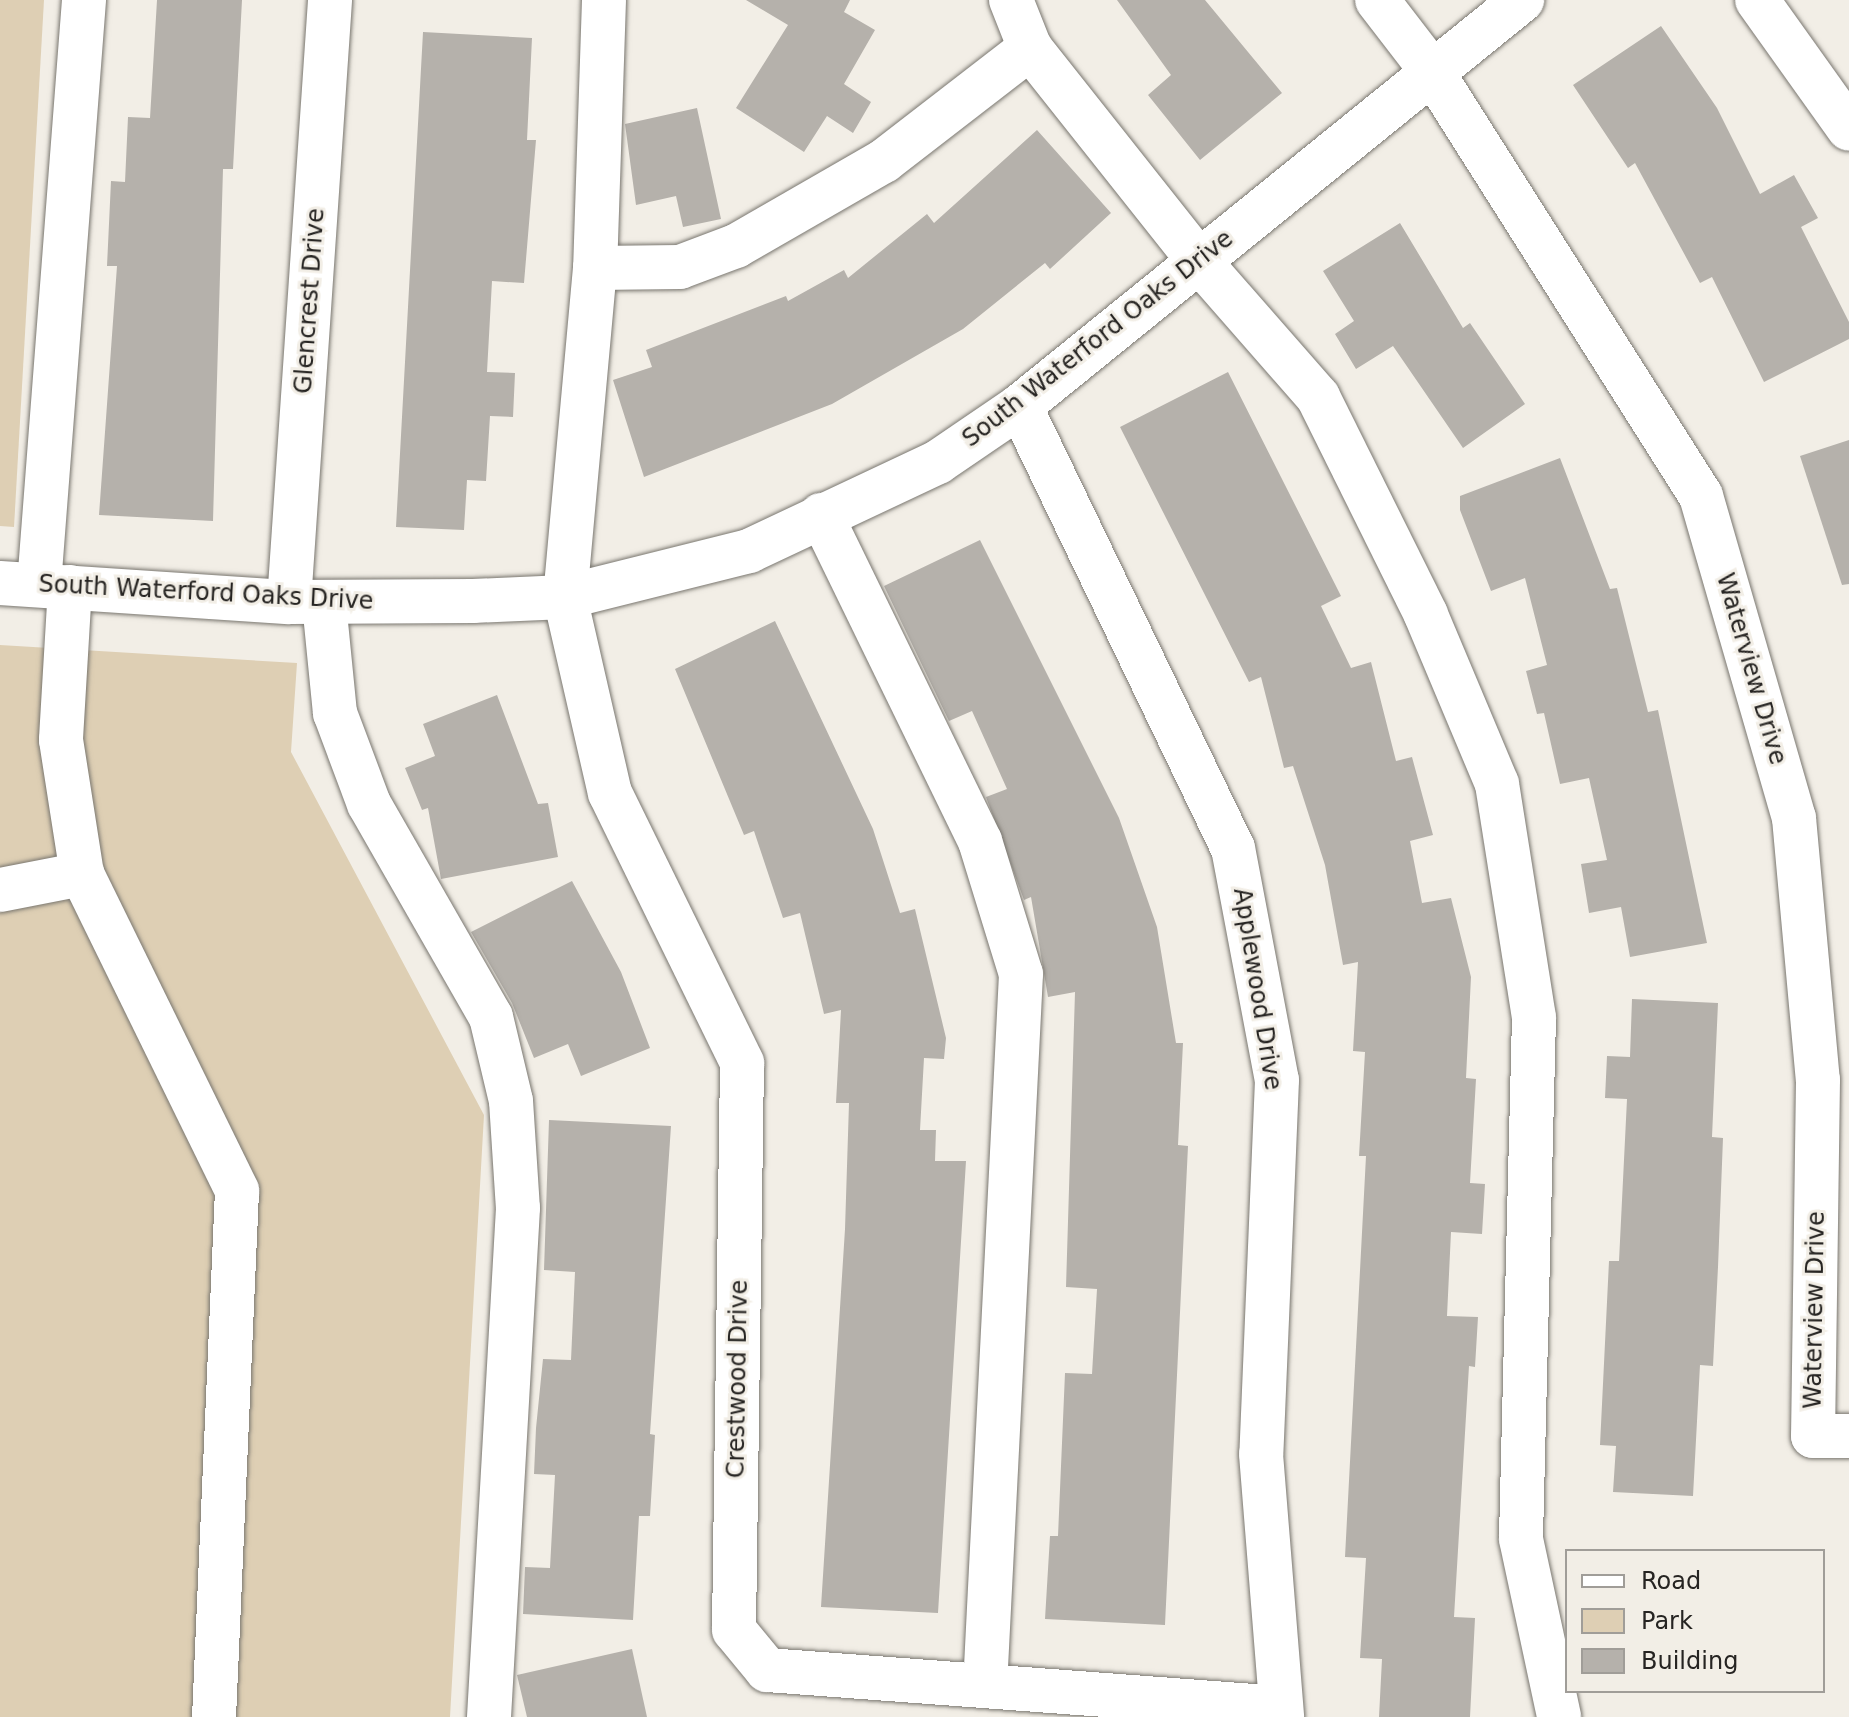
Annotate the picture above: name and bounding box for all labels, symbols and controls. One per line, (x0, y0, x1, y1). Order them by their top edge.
street label: Glencrest Drive (289, 207, 331, 395)
street label: South Waterford Oaks Drive (957, 224, 1239, 454)
street label: South Waterford Oaks Drive (38, 570, 374, 616)
street label: Waterview Drive (1710, 570, 1792, 768)
street label: Applewood Drive (1227, 886, 1287, 1092)
street label: Waterview Drive (1799, 1211, 1831, 1409)
street label: Crestwood Drive (722, 1279, 754, 1479)
legend (1565, 1549, 1825, 1693)
text: Road (1641, 1567, 1701, 1595)
text: Park (1641, 1607, 1693, 1635)
text: Building (1641, 1647, 1738, 1675)

